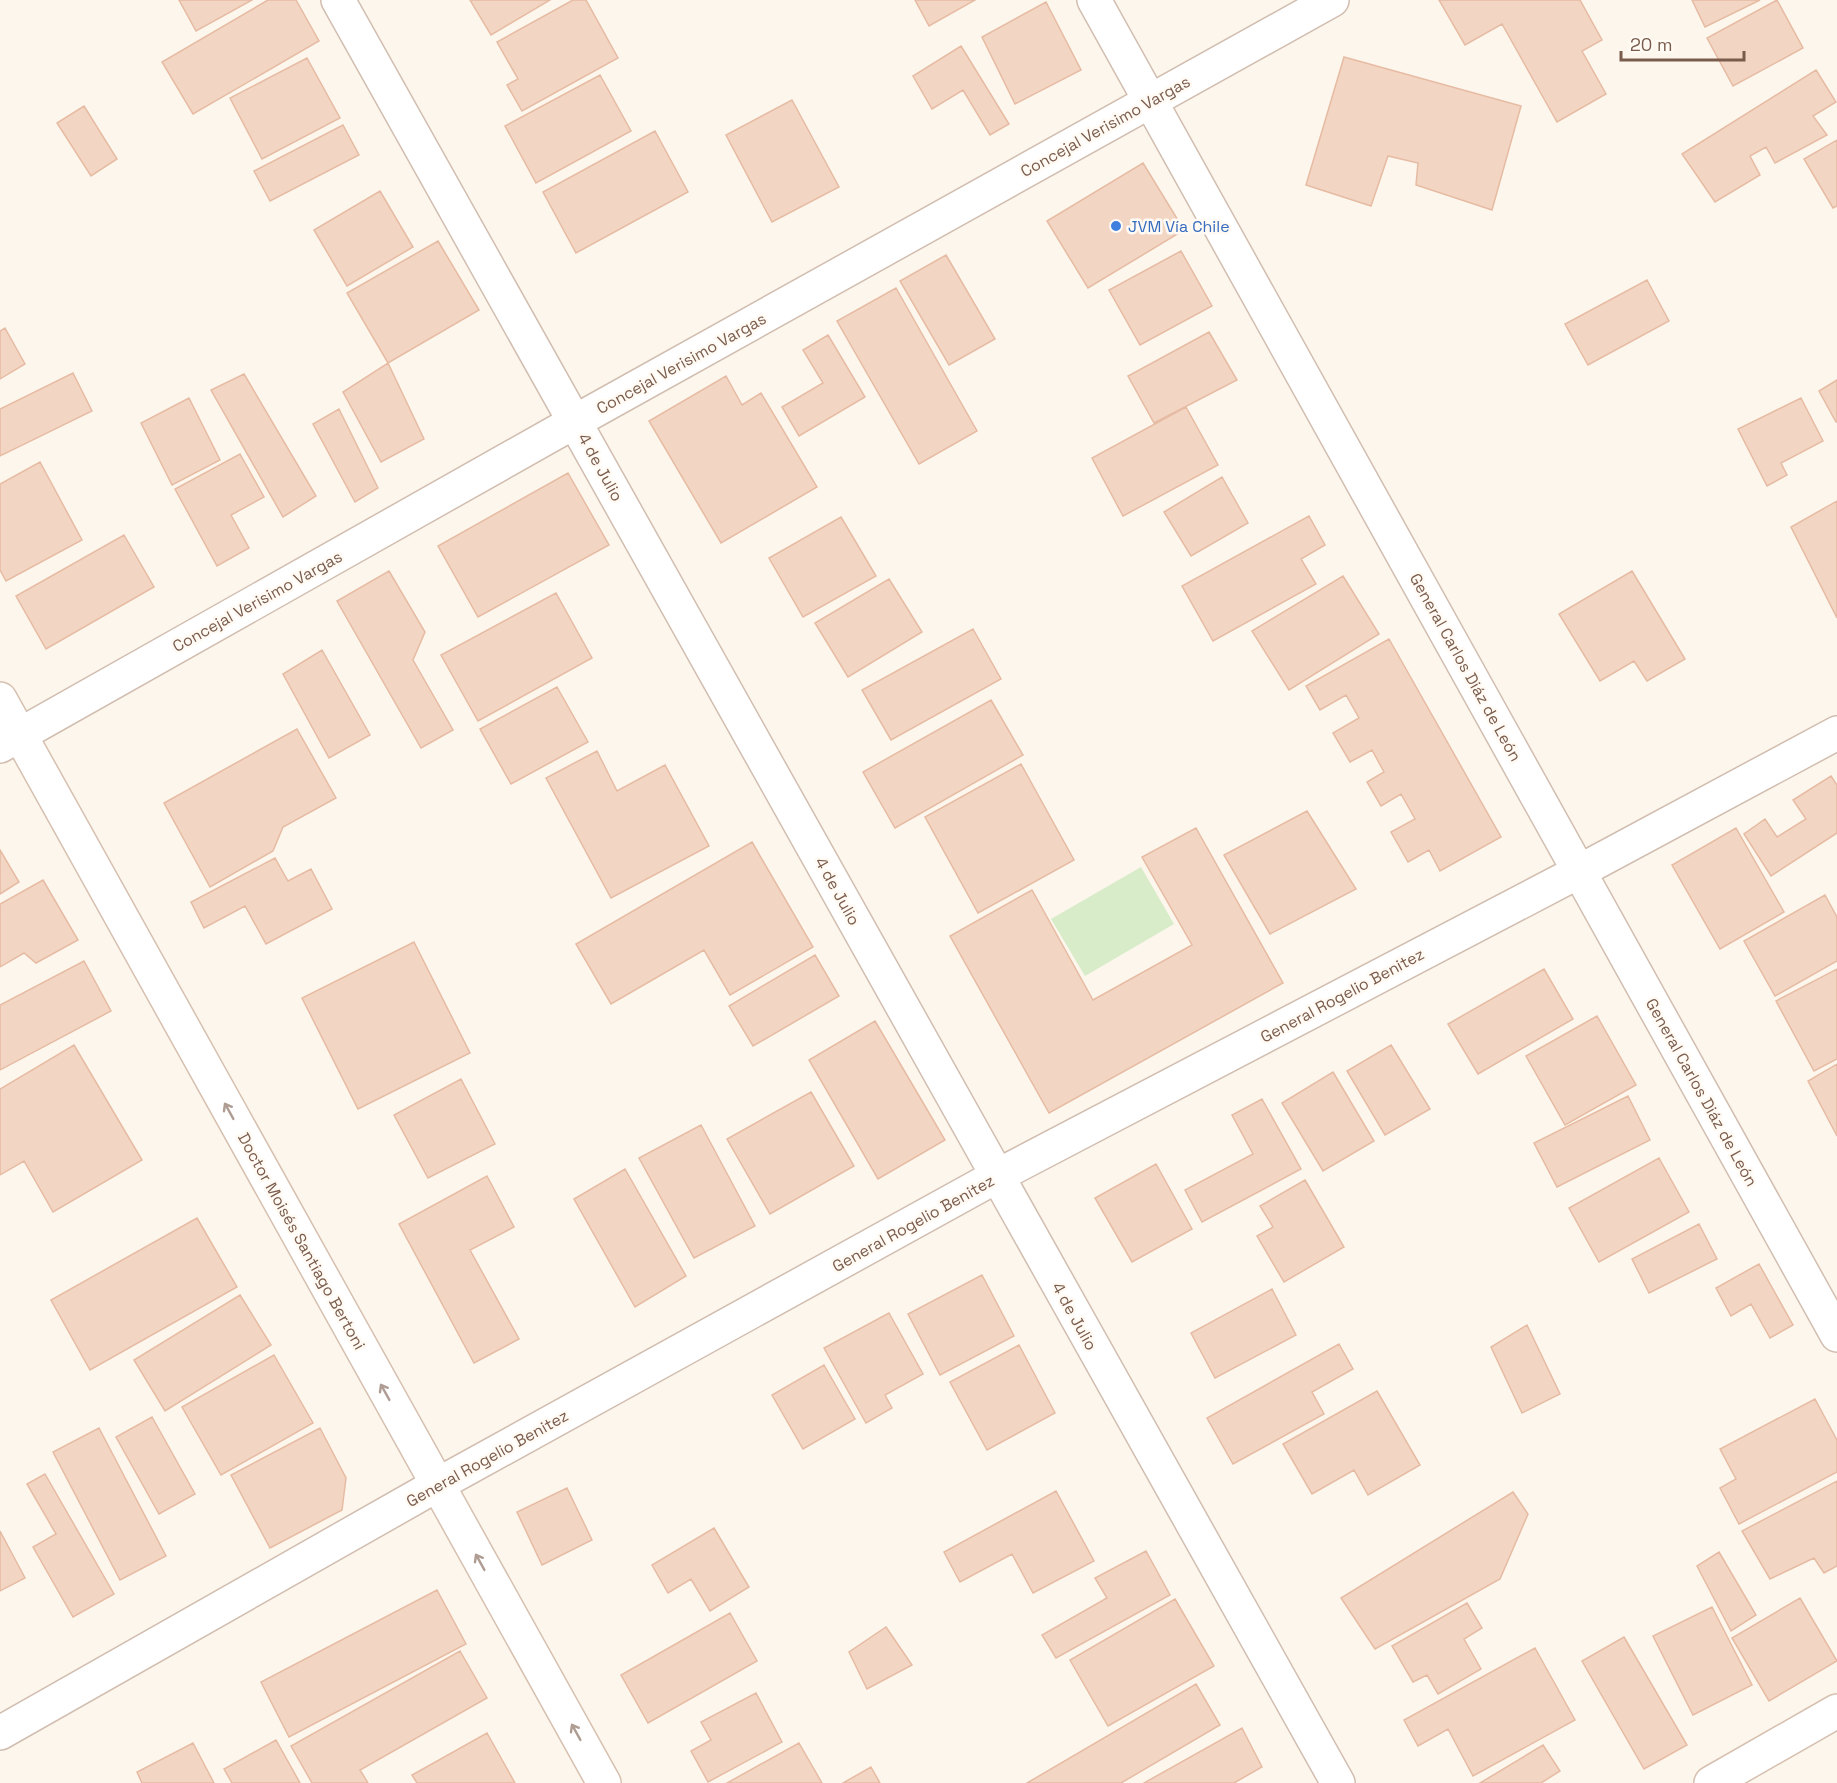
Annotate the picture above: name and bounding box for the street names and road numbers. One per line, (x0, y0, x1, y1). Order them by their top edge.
street label: Concejal Verisimo Vargas (1017, 71, 1194, 182)
street label: Concejal Verisimo Vargas (593, 308, 770, 419)
street label: 4 de Julio (573, 430, 628, 505)
street label: Concejal Verisimo Vargas (169, 546, 346, 657)
street label: General Carlos Diáz de León (1405, 569, 1526, 765)
street label: 4 de Julio (810, 854, 865, 929)
street label: General Rogelio Benitez (1257, 943, 1428, 1047)
street label: General Carlos Diáz de León (1641, 994, 1762, 1190)
street label: Doctor Moisés Santiago Bertoni (233, 1129, 370, 1353)
street label: General Rogelio Benitez (828, 1170, 998, 1277)
street label: 4 de Julio (1047, 1279, 1102, 1354)
street label: General Rogelio Benitez (402, 1405, 572, 1512)

